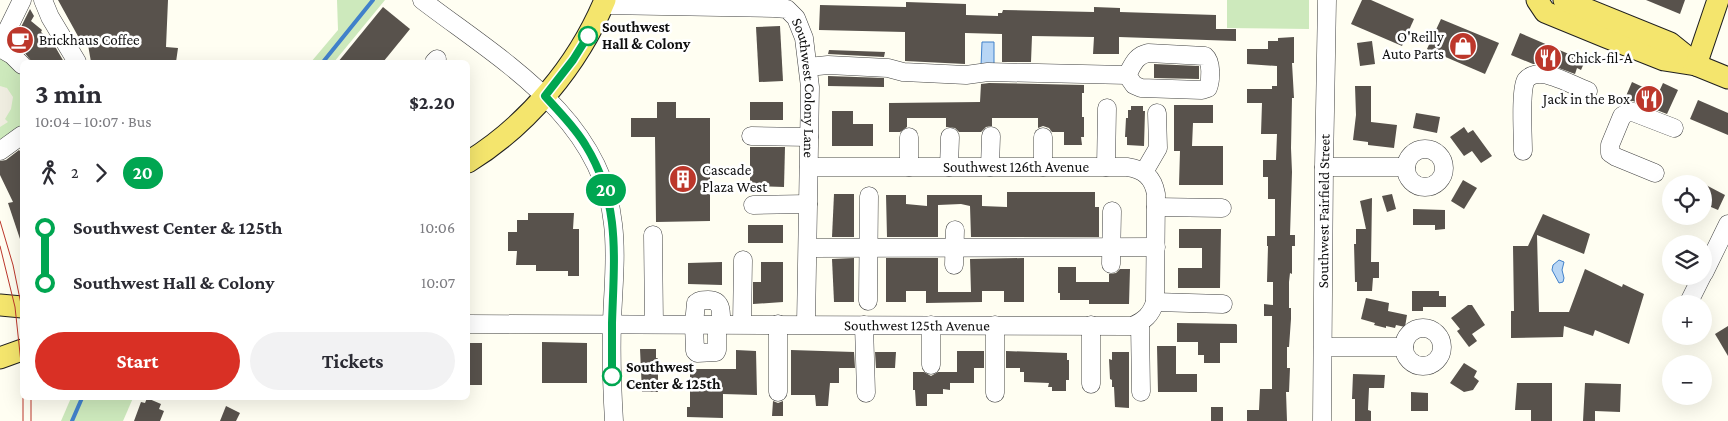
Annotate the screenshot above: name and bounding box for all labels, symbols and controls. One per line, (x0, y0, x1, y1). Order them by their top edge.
street label: Southwest Colony Lane (789, 16, 818, 158)
place label: Southwest Hall & Colony (602, 19, 691, 52)
cafe icon: Brickhaus Coffee (5, 25, 35, 55)
marker: Southwest Hall & Colony (578, 26, 598, 46)
place label: O'Reilly Auto Parts (1382, 29, 1444, 62)
shop icon: O'Reilly Auto Parts (1448, 31, 1478, 61)
place label: Brickhaus Coffee (39, 32, 140, 48)
restaurant icon: Chick-fil-A (1533, 43, 1563, 73)
place label: Chick-fil-A (1567, 50, 1633, 66)
text: 3 min (35, 78, 102, 109)
restaurant icon: Jack in the Box (1634, 84, 1664, 114)
place label: Jack in the Box (1541, 91, 1630, 108)
text: $2.20 (409, 92, 455, 113)
text: 10:04 – 10:07 · Bus (35, 113, 151, 130)
street label: Southwest Fairfield Street (1315, 133, 1333, 288)
icon: walk (35, 159, 63, 187)
icon: forward (87, 159, 115, 187)
street label: Southwest 126th Avenue (943, 159, 1090, 175)
place label: Cascade Plaza West (702, 162, 768, 195)
text: 20 (133, 163, 153, 183)
text: 2 (71, 164, 79, 181)
building icon: Cascade Plaza West (668, 164, 698, 194)
line badge: 20 (584, 174, 628, 206)
map controls (1662, 175, 1712, 405)
button: locate (1662, 175, 1712, 225)
text: 20 (596, 180, 616, 200)
text: Southwest Center & 125th (73, 217, 282, 238)
text: 10:06 (420, 219, 455, 236)
button: layers (1662, 235, 1712, 285)
text: Southwest Hall & Colony (73, 272, 274, 293)
text: 10:07 (421, 274, 455, 291)
button: + (1662, 295, 1712, 345)
street label: Southwest 125th Avenue (844, 317, 990, 334)
button: Start (35, 332, 240, 390)
button: Tickets (250, 332, 455, 390)
button: − (1662, 355, 1712, 405)
place label: Southwest Center & 125th (626, 359, 721, 392)
marker: Southwest Center & 125th (602, 366, 622, 386)

